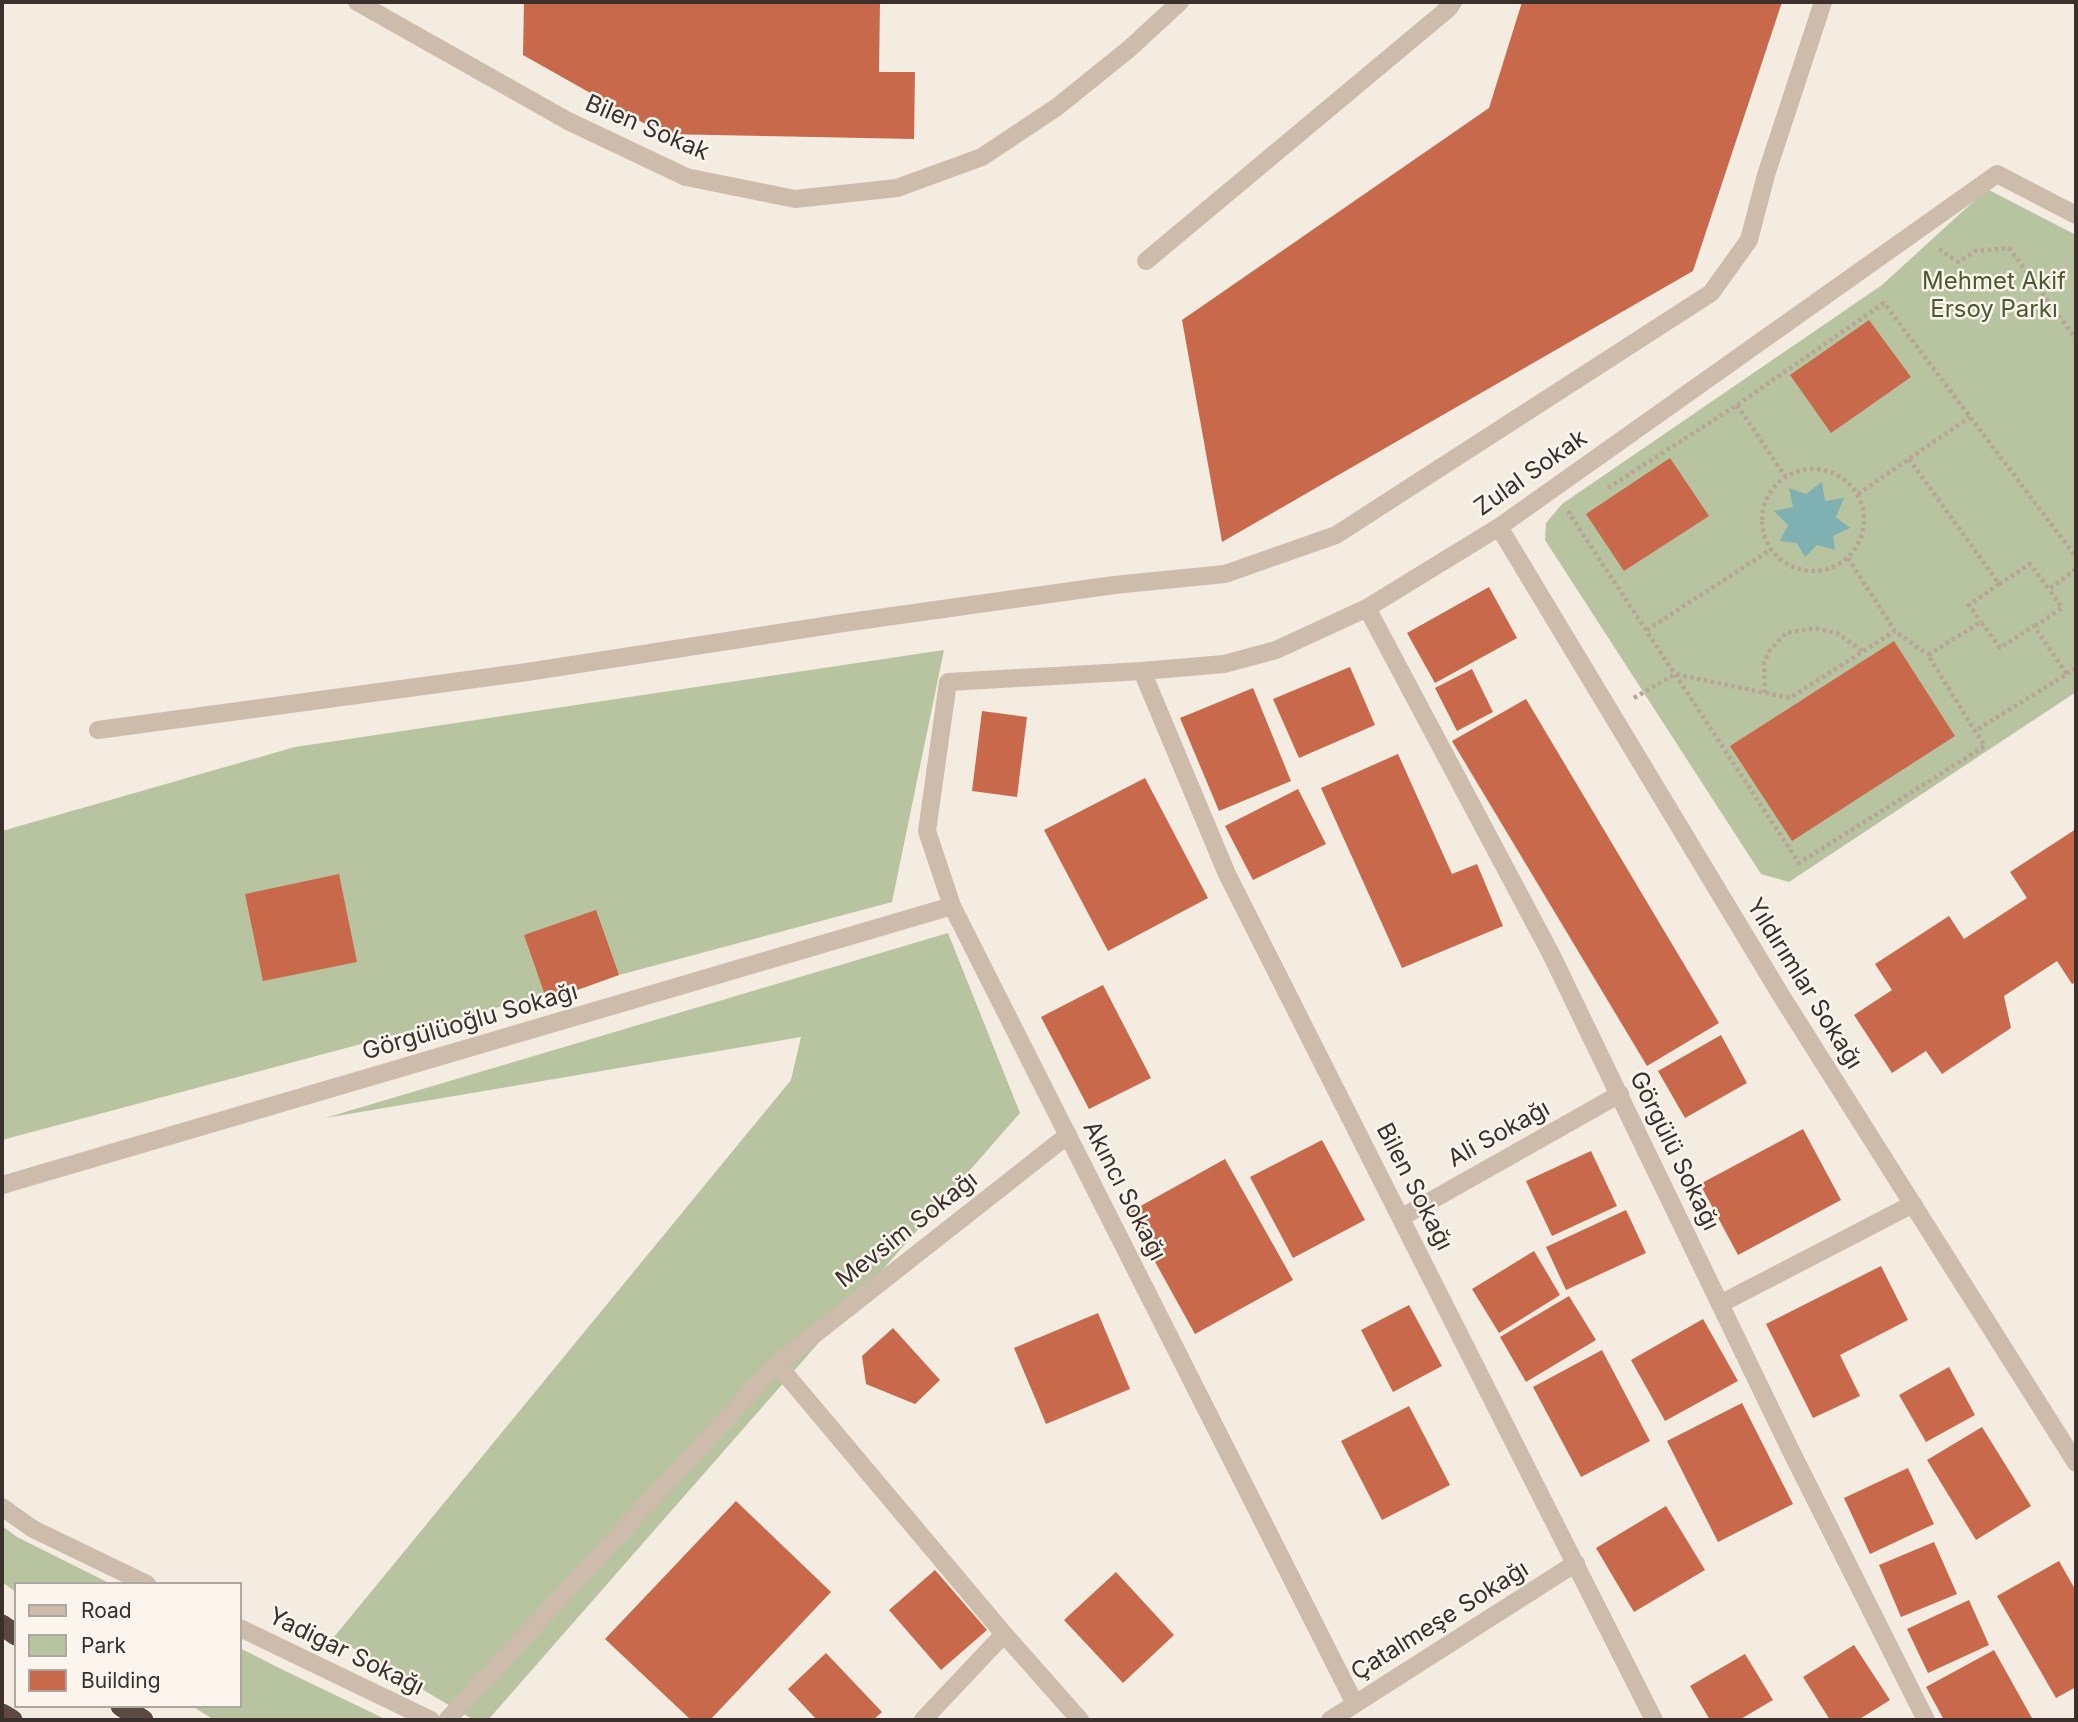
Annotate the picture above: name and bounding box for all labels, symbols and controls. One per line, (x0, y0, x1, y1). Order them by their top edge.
street label: Bilen Sokak (581, 89, 713, 167)
park label: Mehmet Akif Ersoy Parkı (1922, 268, 2066, 324)
street label: Zulal Sokak (1469, 424, 1593, 522)
street label: Yıldırımlar Sokağı (1740, 893, 1868, 1075)
street label: Görgülüoğlu Sokağı (359, 977, 581, 1067)
street label: Görgülü Sokağı (1623, 1067, 1725, 1235)
street label: Ali Sokağı (1443, 1094, 1555, 1174)
street label: Akıncı Sokağı (1076, 1116, 1172, 1266)
street label: Bilen Sokağı (1370, 1118, 1458, 1256)
street label: Mevsim Sokağı (830, 1166, 984, 1294)
street label: Çatalmeşe Sokağı (1346, 1555, 1534, 1687)
legend (14, 1582, 242, 1708)
text: Road (81, 1598, 132, 1623)
street label: Yadigar Sokağı (264, 1602, 428, 1702)
text: Park (81, 1633, 126, 1658)
text: Building (81, 1668, 161, 1693)

